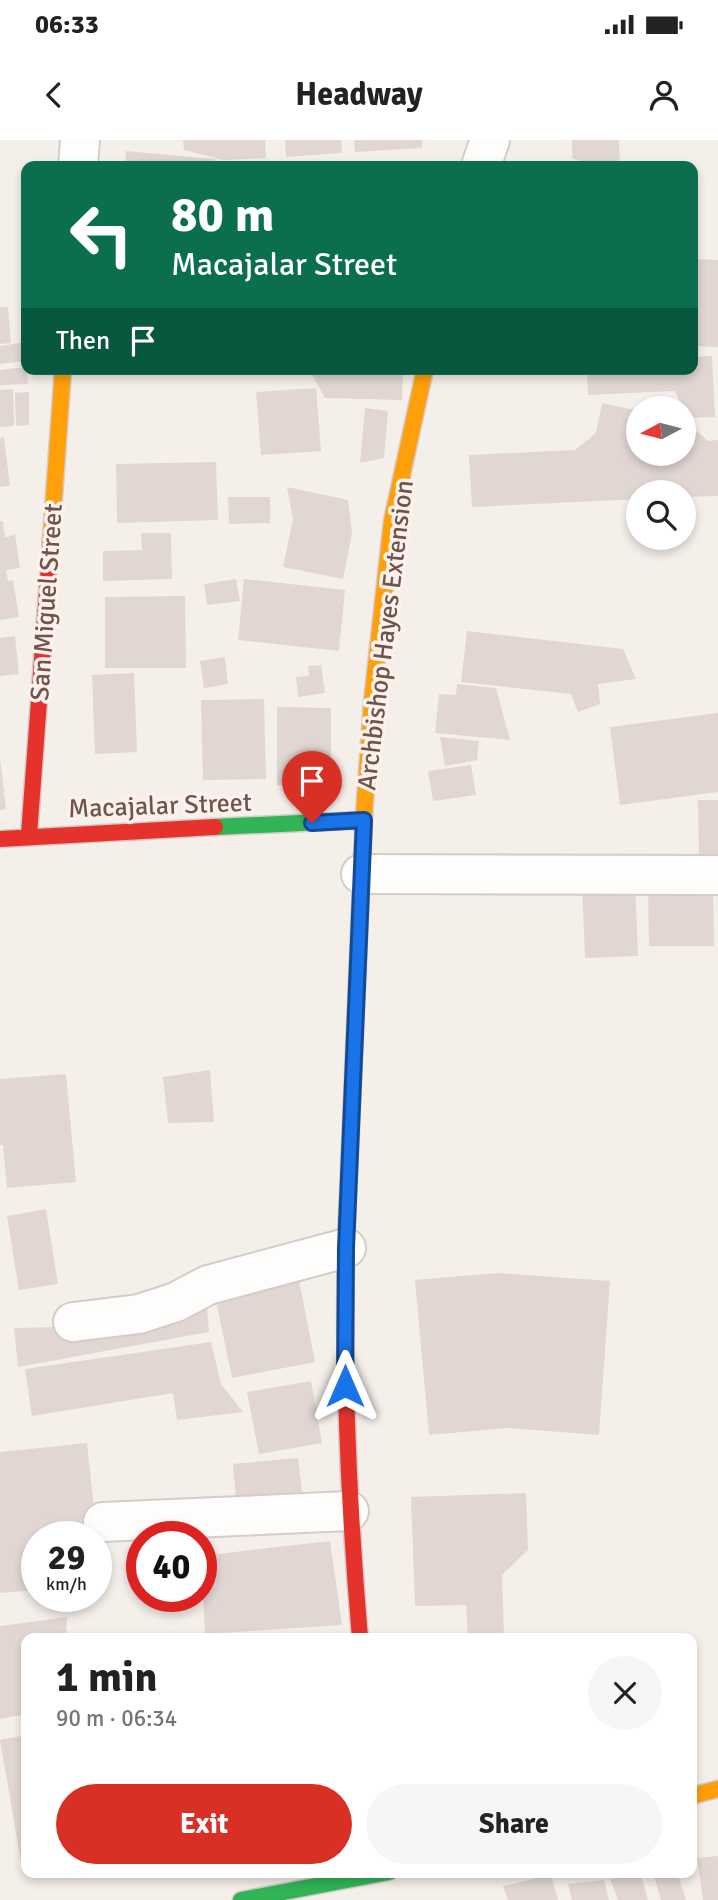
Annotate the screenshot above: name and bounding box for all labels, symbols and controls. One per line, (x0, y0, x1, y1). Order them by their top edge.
text: 06:33 (35, 9, 99, 41)
text: Headway (295, 75, 423, 114)
icon: back (35, 76, 73, 114)
icon: person (645, 76, 683, 114)
text: 80 m (171, 185, 274, 245)
icon: left (56, 189, 147, 280)
text: Macajalar Street (171, 245, 397, 284)
icon: arrive (124, 322, 162, 360)
text: Then (56, 325, 110, 357)
north arrow (626, 396, 696, 466)
map controls (626, 396, 696, 550)
street label: Archbishop Hayes Extension (351, 478, 421, 792)
button: search (626, 480, 696, 550)
street label: San Miguel Street (24, 502, 70, 702)
pin (282, 751, 342, 823)
icon: arrive (293, 762, 331, 800)
street label: Macajalar Street (68, 787, 252, 825)
position arrow (308, 1349, 382, 1423)
speed limit sign: 40 (126, 1521, 217, 1612)
text: 29 (48, 1536, 85, 1579)
text: km/h (46, 1573, 87, 1595)
text: 1 min (56, 1652, 157, 1703)
button: close (588, 1656, 662, 1730)
text: 90 m · 06:34 (56, 1704, 177, 1733)
button: Exit (56, 1784, 352, 1864)
button: Share (366, 1784, 662, 1864)

